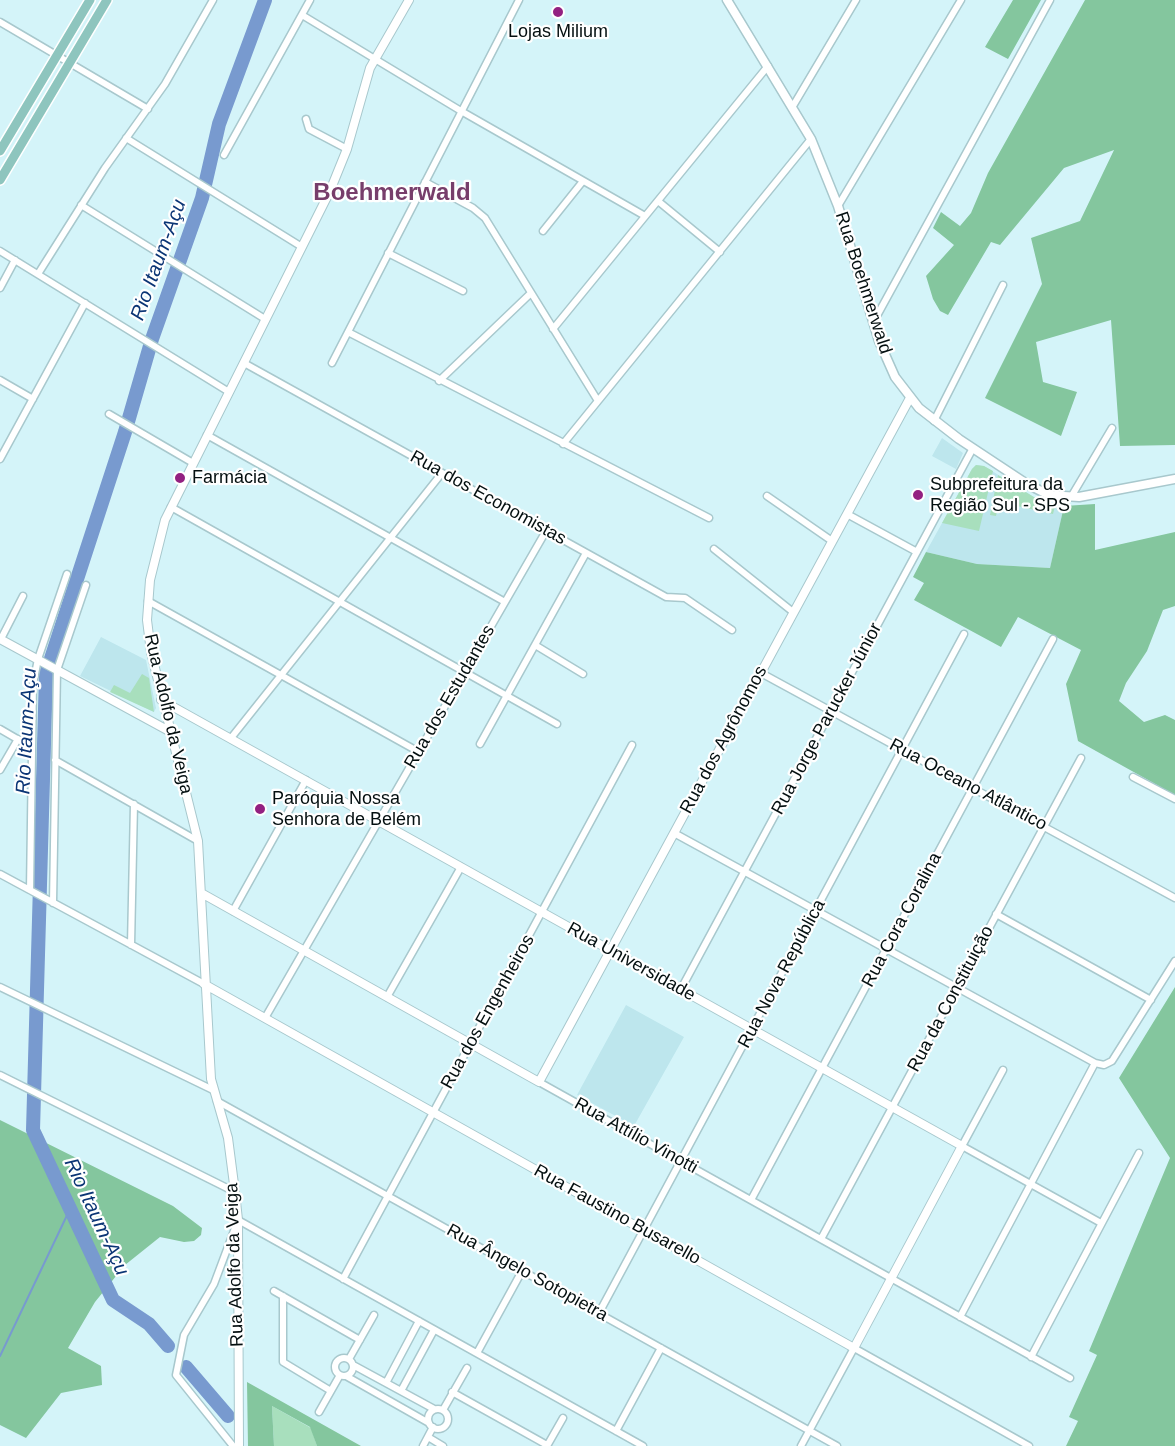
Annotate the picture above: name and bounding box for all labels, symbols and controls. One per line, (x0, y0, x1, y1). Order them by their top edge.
marker: Lojas Milium (551, 5, 565, 19)
place label: Lojas Milium (508, 21, 608, 43)
district label: Boehmerwald (313, 179, 471, 207)
water label: Rio Itaum-Açu (126, 196, 192, 324)
street label: Rua Boehmerwald (830, 209, 896, 357)
street label: Rua dos Economistas (406, 446, 570, 550)
place label: Farmácia (192, 467, 267, 489)
marker: Farmácia (173, 471, 187, 485)
place label: Subprefeitura da Região Sul - SPS (930, 474, 1070, 516)
marker: Subprefeitura da Região Sul - SPS (911, 488, 925, 502)
street label: Rua Jorge Parucker Júnior (767, 619, 887, 819)
street label: Rua dos Estudantes (400, 621, 500, 773)
street label: Rua Adolfo da Veiga (139, 632, 197, 796)
street label: Rua dos Agrônomos (676, 662, 772, 818)
water label: Rio Itaum-Açu (12, 667, 42, 795)
street label: Rua Oceano Atlântico (886, 734, 1050, 836)
place label: Paróquia Nossa Senhora de Belém (272, 788, 421, 830)
marker: Paróquia Nossa Senhora de Belém (253, 802, 267, 816)
street label: Rua Cora Coralina (857, 849, 947, 991)
street label: Rua Nova República (734, 896, 830, 1052)
street label: Rua Universidade (563, 918, 699, 1006)
street label: Rua da Constituição (903, 922, 999, 1076)
street label: Rua dos Engenheiros (437, 931, 539, 1093)
street label: Rua Attílio Vinotti (571, 1093, 701, 1179)
water label: Rio Itaum-Açu (58, 1155, 134, 1279)
street label: Rua Faustino Busarello (530, 1160, 704, 1270)
street label: Rua Adolfo da Veiga (221, 1183, 249, 1347)
street label: Rua Ângelo Sotopietra (443, 1220, 611, 1326)

